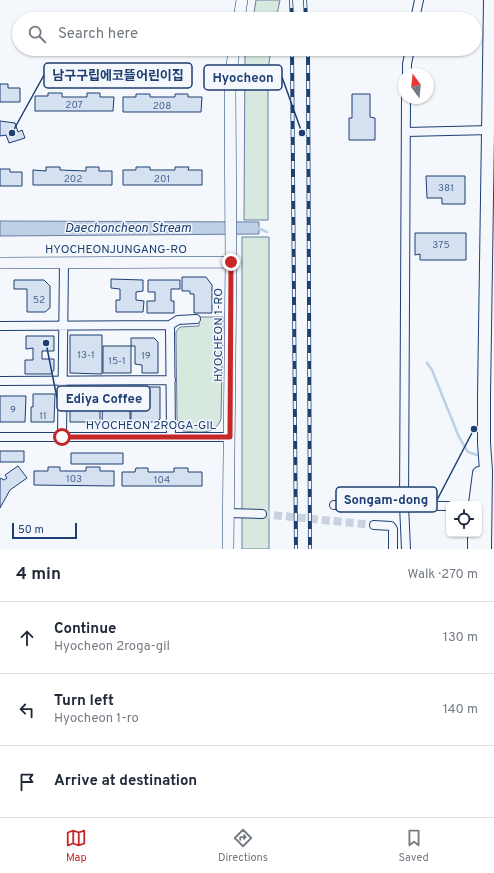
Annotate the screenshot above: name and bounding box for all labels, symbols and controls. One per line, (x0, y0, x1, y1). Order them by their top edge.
search box (12, 12, 482, 56)
icon: search (26, 23, 48, 45)
text: Search here (58, 25, 138, 44)
callout: 남구구립에코뜰어린이집 (44, 63, 192, 88)
callout: Hyocheon (204, 65, 282, 90)
north arrow (398, 68, 434, 104)
text: 남구구립에코뜰어린이집 (52, 69, 184, 85)
text: Hyocheon (212, 71, 274, 87)
house number: 207 (65, 99, 83, 112)
house number: 208 (153, 100, 171, 113)
house number: 202 (64, 173, 82, 186)
house number: 201 (154, 173, 170, 186)
house number: 381 (438, 182, 454, 195)
water label: Daechoncheon Stream (65, 221, 192, 237)
house number: 375 (432, 239, 450, 252)
street label: HYOCHEONJUNGANG-RO (45, 242, 187, 258)
route end (222, 253, 240, 271)
street label: HYOCHEON 1-RO (211, 288, 227, 382)
house number: 52 (33, 294, 45, 307)
house number: 13-1 (77, 349, 95, 362)
house number: 19 (141, 350, 151, 363)
house number: 15-1 (108, 355, 126, 368)
callout: Ediya Coffee (57, 386, 150, 411)
text: Ediya Coffee (66, 392, 142, 408)
house number: 9 (10, 404, 16, 417)
house number: 11 (39, 410, 47, 423)
street label: HYOCHEON 2ROGA-GIL (86, 418, 217, 434)
route start (53, 428, 71, 446)
house number: 103 (66, 473, 82, 486)
house number: 104 (154, 474, 170, 487)
callout: Songam-dong (336, 487, 437, 512)
text: Songam-dong (344, 493, 428, 509)
map controls (446, 501, 482, 537)
button: locate (446, 501, 482, 537)
scale bar (12, 521, 77, 540)
text: 50 m (18, 523, 44, 537)
text: 4 min (16, 564, 61, 586)
text: Walk · 270 m (408, 567, 478, 583)
text: Continue (54, 620, 116, 639)
icon: ahead (16, 627, 38, 649)
text: 130 m (443, 630, 478, 646)
text: Hyocheon 2roga-gil (54, 639, 170, 655)
text: Turn left (54, 692, 114, 711)
icon: left (16, 699, 38, 721)
text: 140 m (443, 702, 478, 718)
text: Hyocheon 1-ro (54, 711, 139, 727)
icon: arrive (16, 771, 38, 793)
text: Arrive at destination (54, 772, 197, 791)
tab: Map (65, 827, 87, 865)
tab: Directions (218, 827, 268, 865)
tab: Saved (398, 827, 429, 865)

